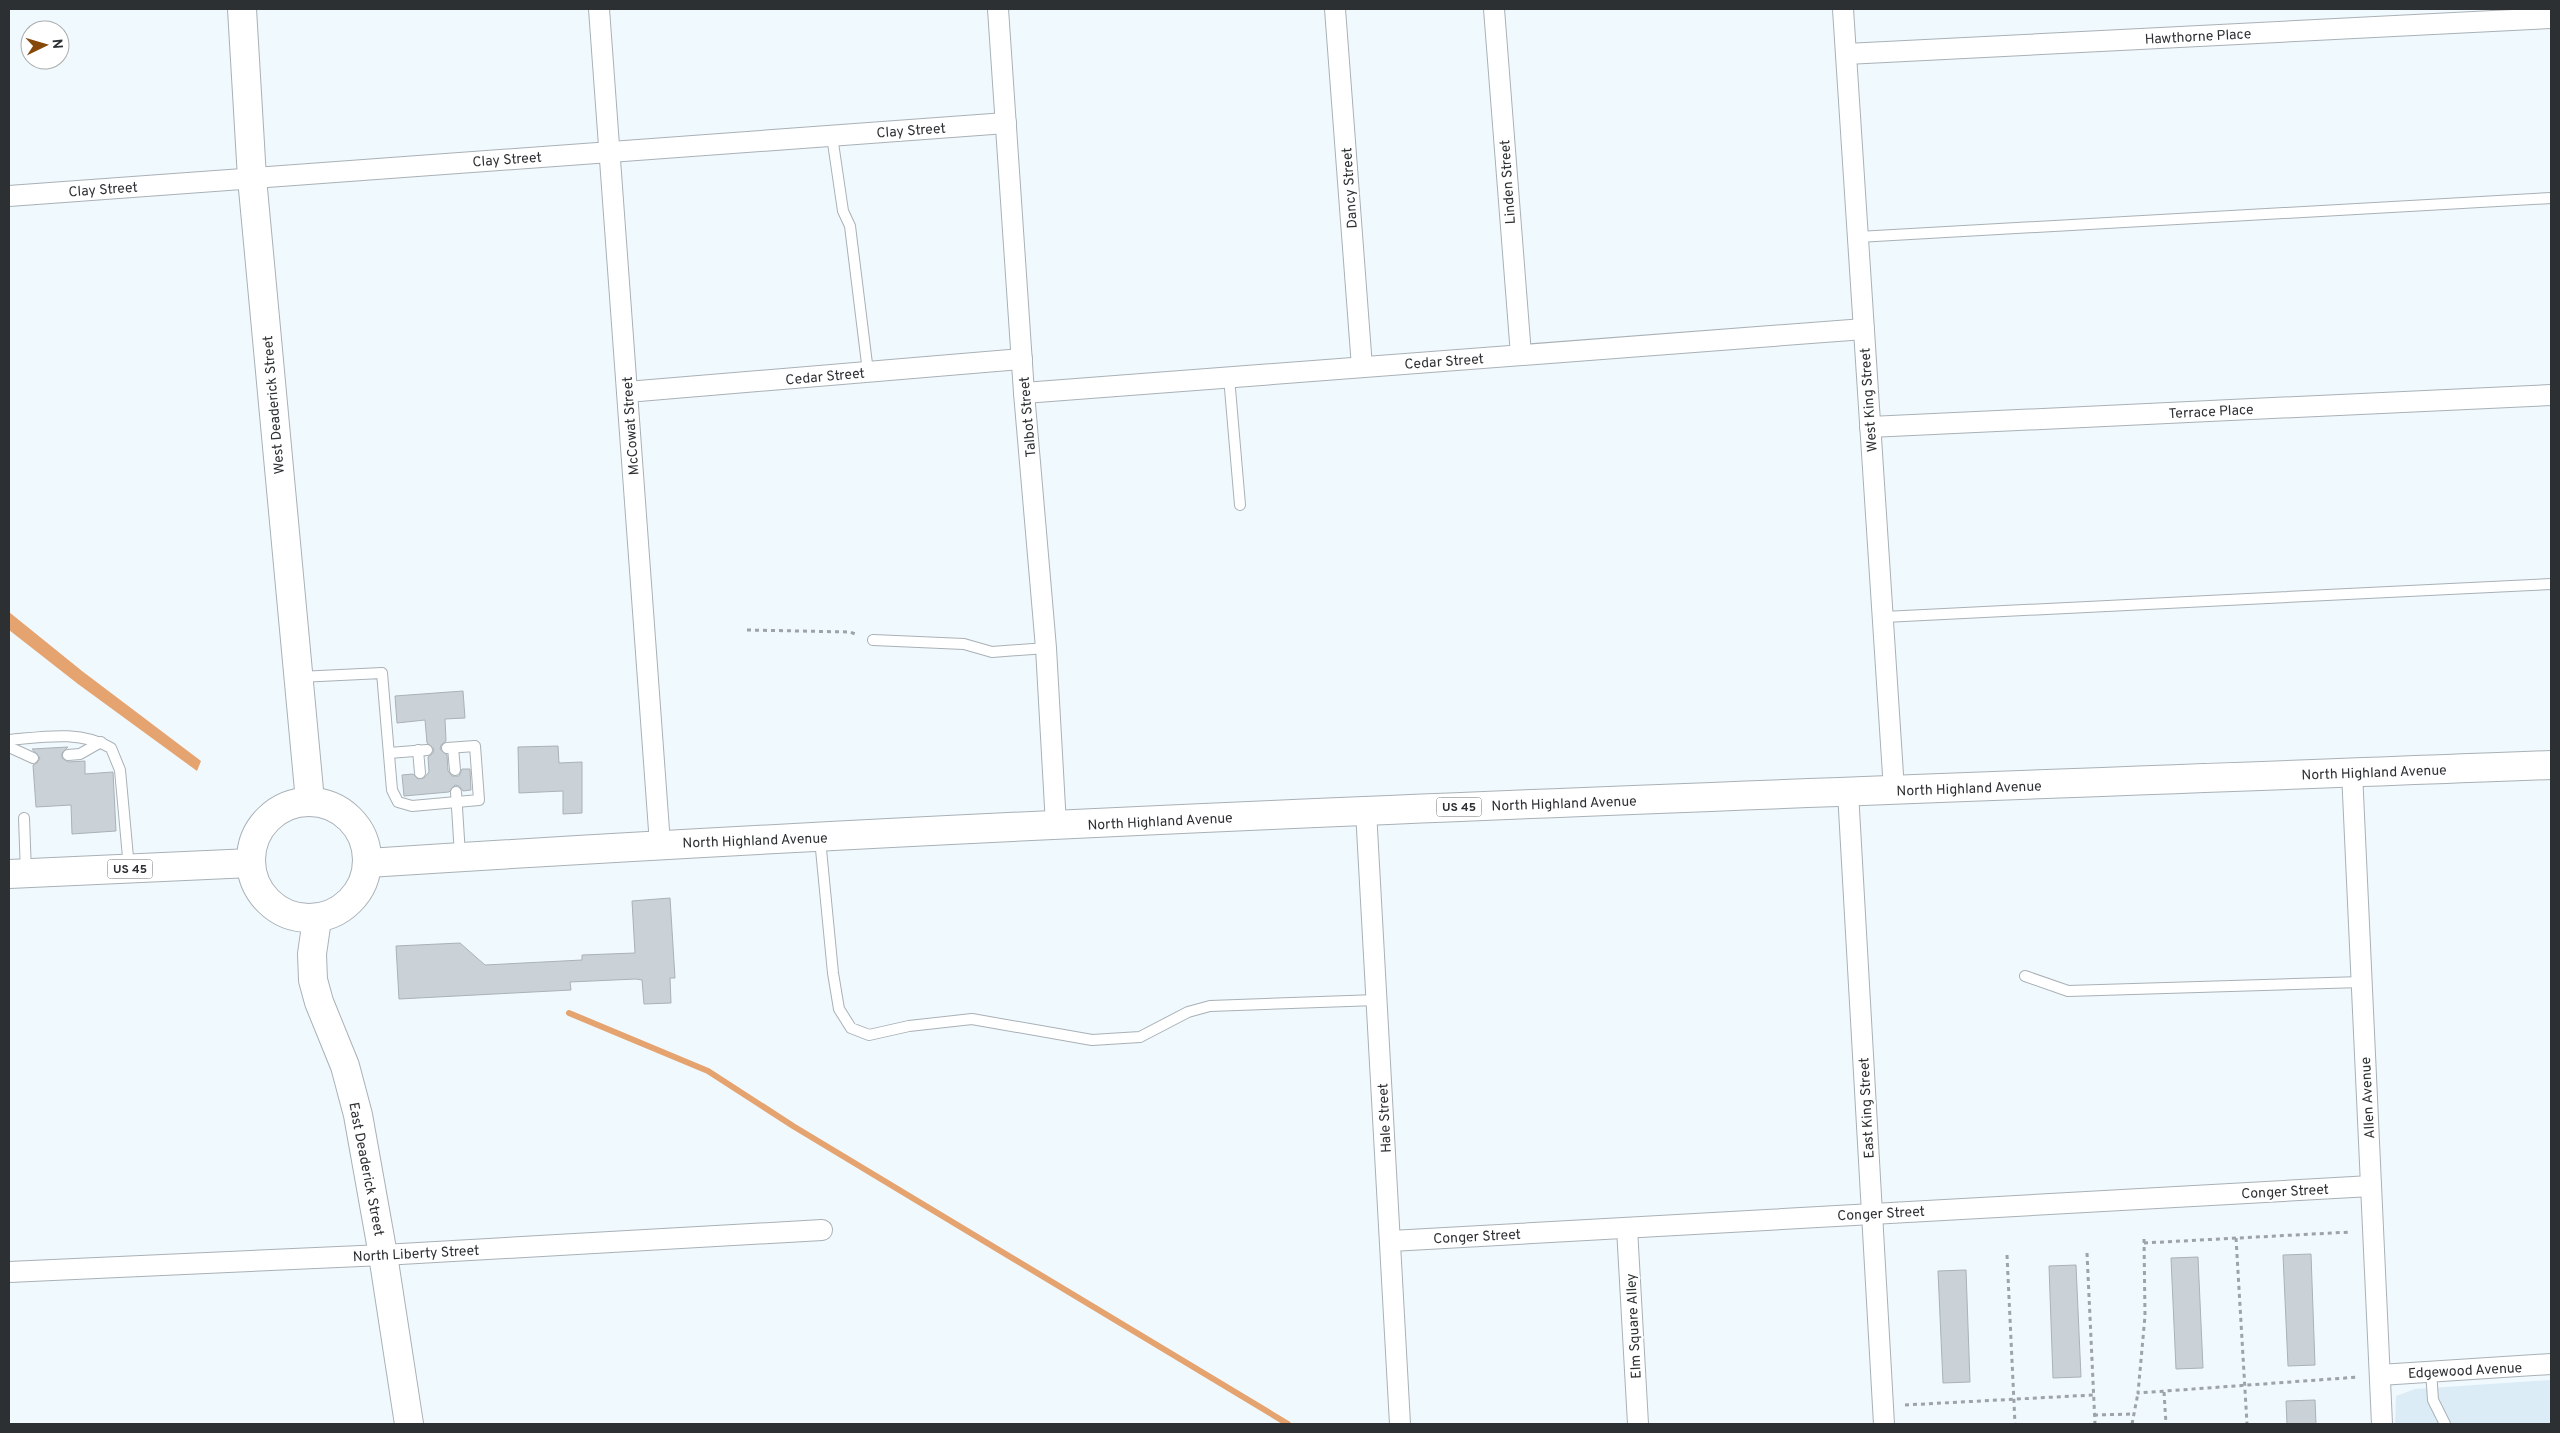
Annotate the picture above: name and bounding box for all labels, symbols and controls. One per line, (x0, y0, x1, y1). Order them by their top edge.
north arrow (20, 20, 70, 70)
street label: Hawthorne Place (2144, 26, 2252, 49)
text: N (48, 38, 65, 50)
street label: Clay Street (876, 121, 946, 142)
street label: Linden Street (1497, 139, 1520, 225)
street label: Dancy Street (1339, 147, 1362, 229)
street label: Clay Street (472, 150, 542, 171)
street label: Clay Street (68, 180, 138, 201)
street label: West Deaderick Street (260, 335, 289, 475)
street label: West King Street (1857, 347, 1882, 453)
street label: Cedar Street (1404, 351, 1484, 374)
street label: Cedar Street (785, 366, 866, 389)
street label: McCowat Street (620, 376, 643, 476)
street label: Talbot Street (1016, 376, 1040, 458)
street label: Terrace Place (2168, 402, 2254, 423)
street label: North Highland Avenue (2301, 762, 2447, 785)
street label: North Highland Avenue (1896, 778, 2042, 801)
street label: North Highland Avenue (1491, 793, 1637, 816)
road number: US 45 (1436, 798, 1482, 816)
street label: North Highland Avenue (1087, 810, 1233, 835)
street label: North Highland Avenue (682, 830, 828, 853)
road number: US 45 (108, 860, 152, 879)
street label: East King Street (1856, 1057, 1879, 1159)
street label: Allen Avenue (2358, 1057, 2379, 1139)
street label: Hale Street (1375, 1083, 1396, 1153)
street label: East Deaderick Street (344, 1101, 387, 1238)
street label: Conger Street (2241, 1182, 2329, 1203)
street label: Conger Street (1837, 1204, 1925, 1225)
street label: Conger Street (1433, 1227, 1521, 1248)
street label: North Liberty Street (352, 1243, 480, 1266)
street label: Elm Square Alley (1623, 1273, 1646, 1379)
street label: Edgewood Avenue (2408, 1360, 2523, 1383)

